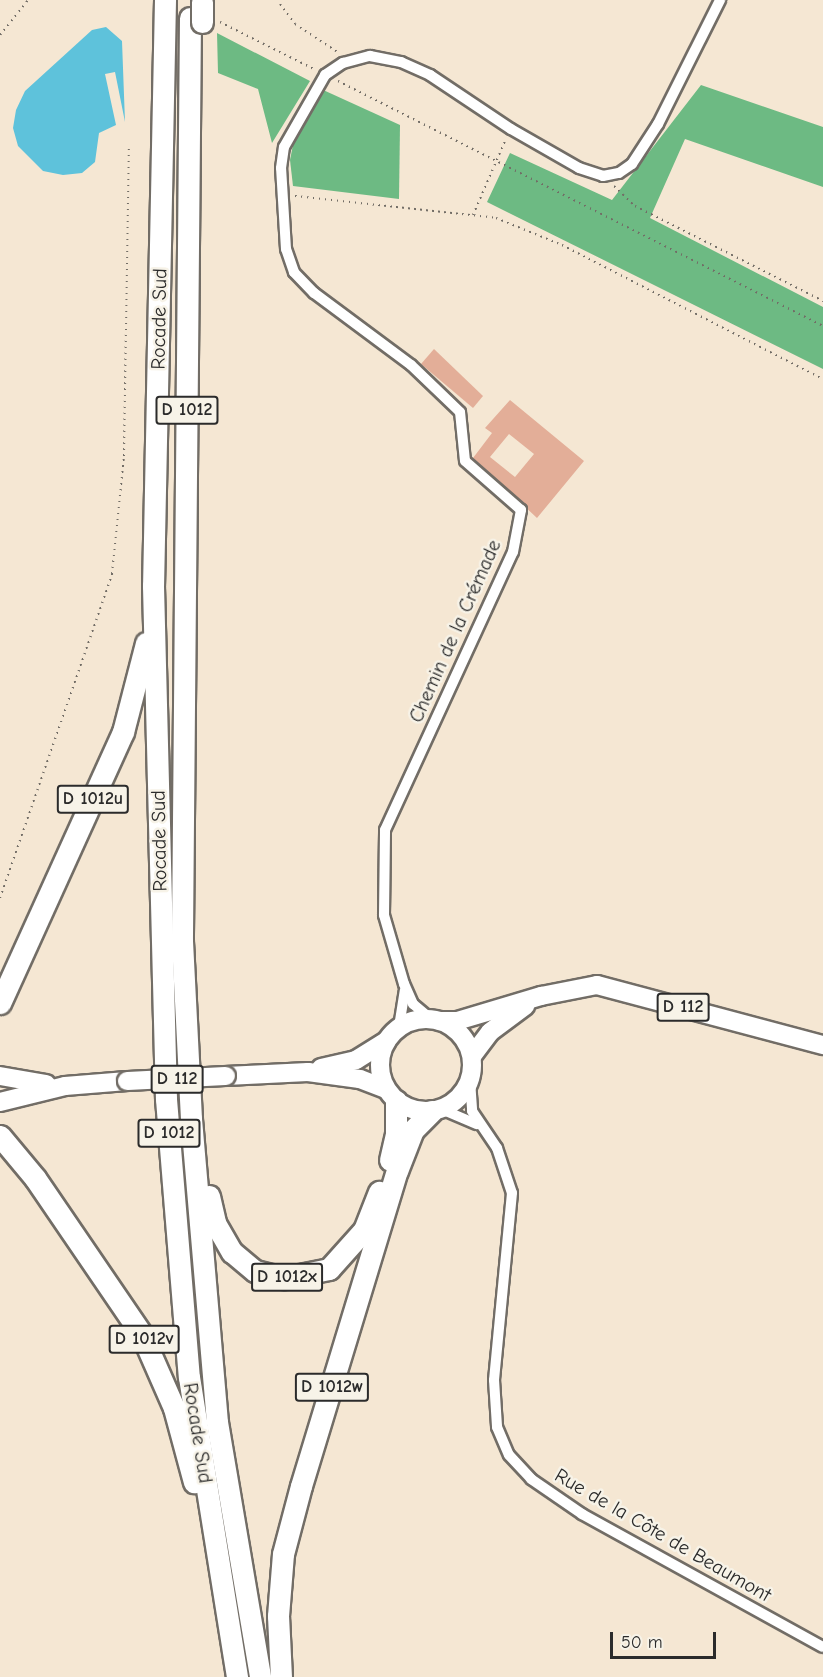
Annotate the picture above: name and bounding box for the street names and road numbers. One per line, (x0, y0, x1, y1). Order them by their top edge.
street label: Rocade Sud (146, 268, 172, 370)
road number: D 1012 (154, 395, 220, 425)
street label: Chemin de la Crémade (404, 536, 506, 726)
road number: D 1012u (56, 784, 130, 814)
street label: Rocade Sud (146, 790, 172, 892)
road number: D 112 (656, 992, 710, 1022)
road number: D 112 (150, 1064, 204, 1094)
road number: D 1012 (136, 1118, 202, 1148)
road number: D 1012x (251, 1262, 323, 1292)
road number: D 1012v (108, 1324, 180, 1354)
road number: D 1012w (294, 1372, 370, 1402)
street label: Rocade Sud (178, 1381, 218, 1485)
street label: Rue de la Côte de Beaumont (550, 1463, 776, 1607)

